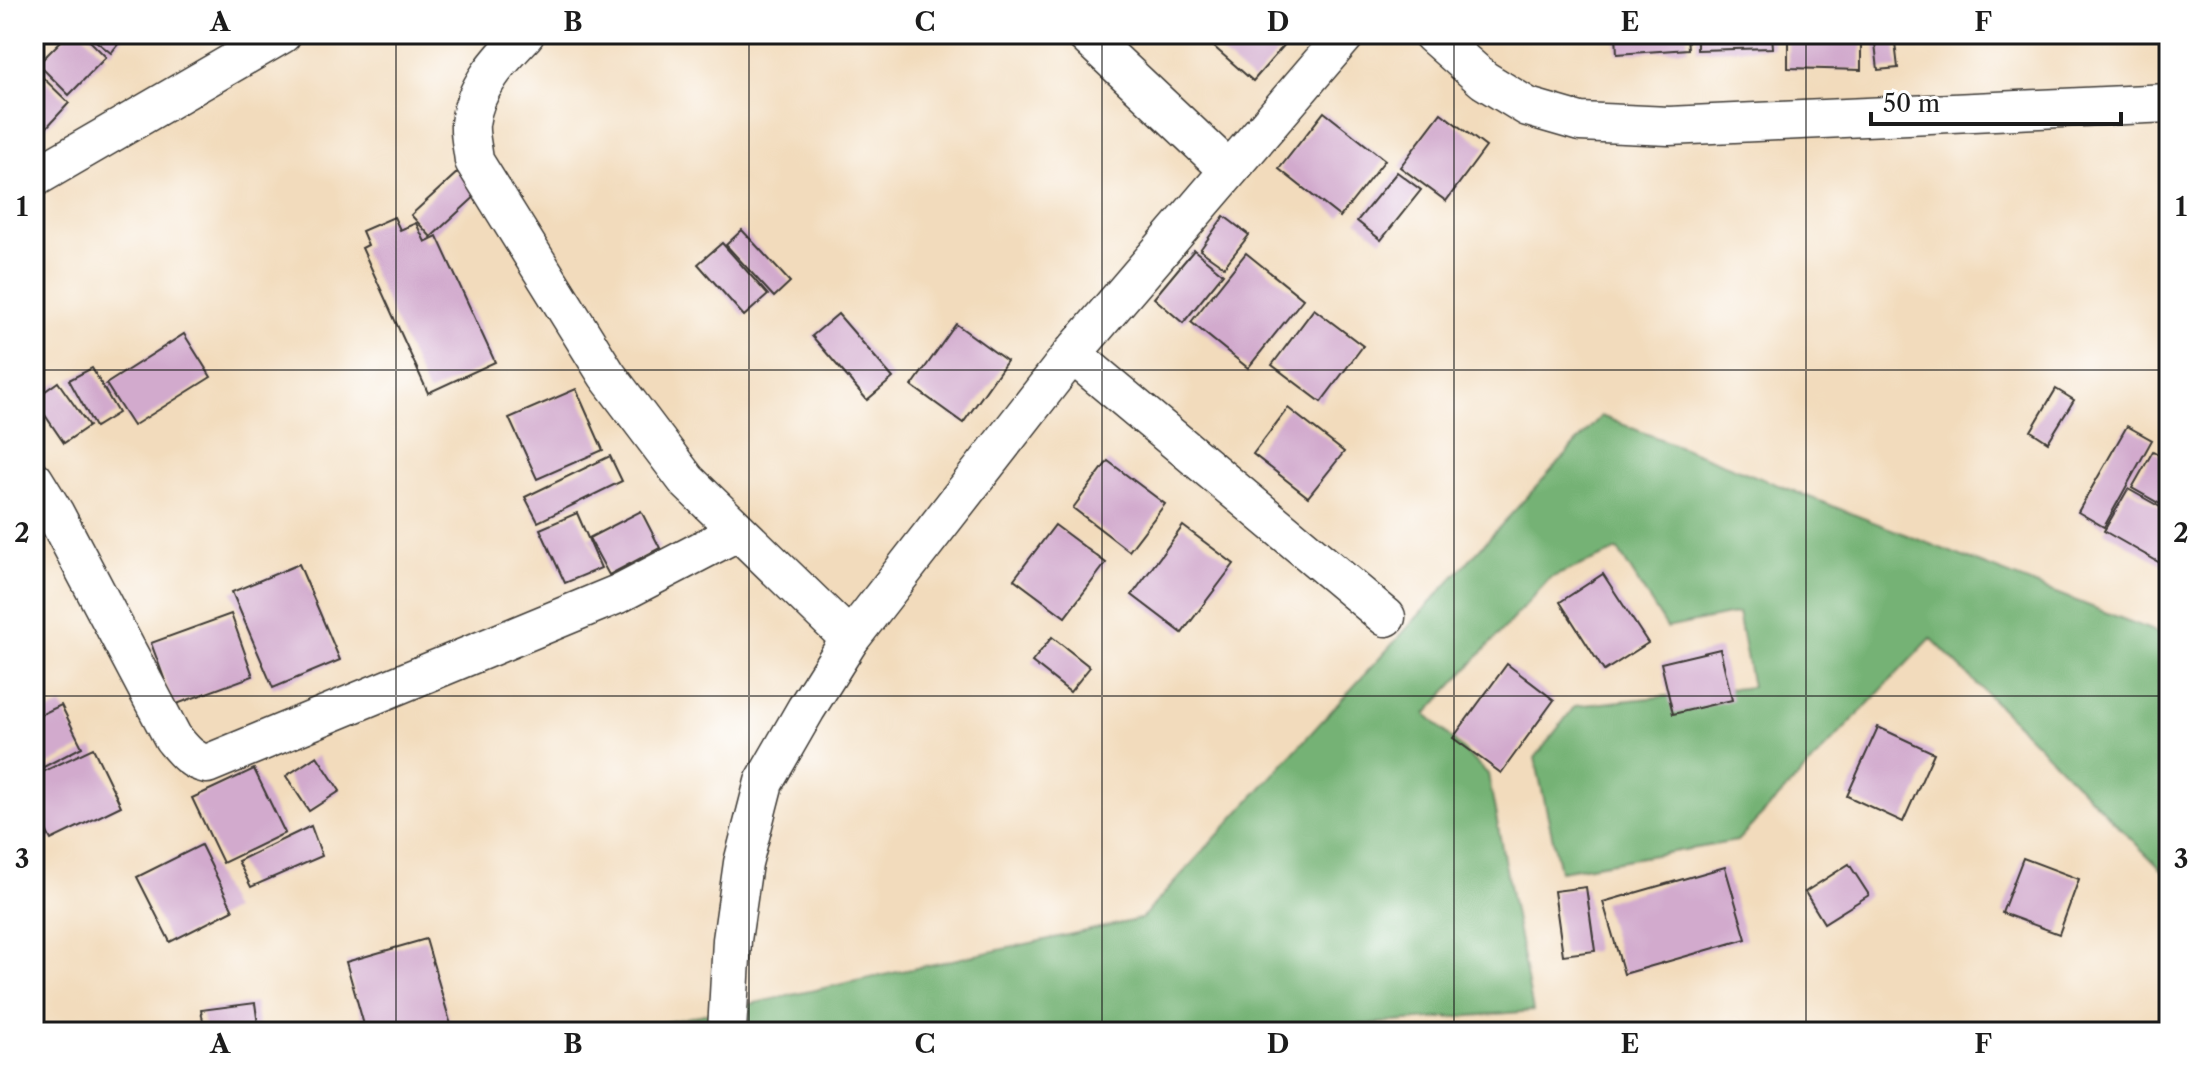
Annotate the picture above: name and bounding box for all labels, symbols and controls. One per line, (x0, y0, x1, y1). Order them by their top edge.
text: A (209, 6, 231, 38)
text: B (563, 6, 583, 38)
text: C (915, 6, 935, 38)
text: D (1267, 6, 1289, 38)
text: E (1621, 6, 1639, 38)
text: F (1974, 6, 1992, 38)
scale bar (1871, 76, 2121, 126)
text: 50 m (1883, 89, 1940, 118)
text: 1 (16, 191, 28, 223)
text: 1 (2175, 191, 2187, 223)
text: 2 (14, 517, 30, 549)
text: 2 (2173, 517, 2189, 549)
text: 3 (15, 843, 29, 875)
text: 3 (2174, 843, 2188, 875)
text: A (209, 1028, 231, 1060)
text: B (563, 1028, 583, 1060)
text: C (915, 1028, 935, 1060)
text: D (1267, 1028, 1289, 1060)
text: E (1621, 1028, 1639, 1060)
text: F (1974, 1028, 1992, 1060)

